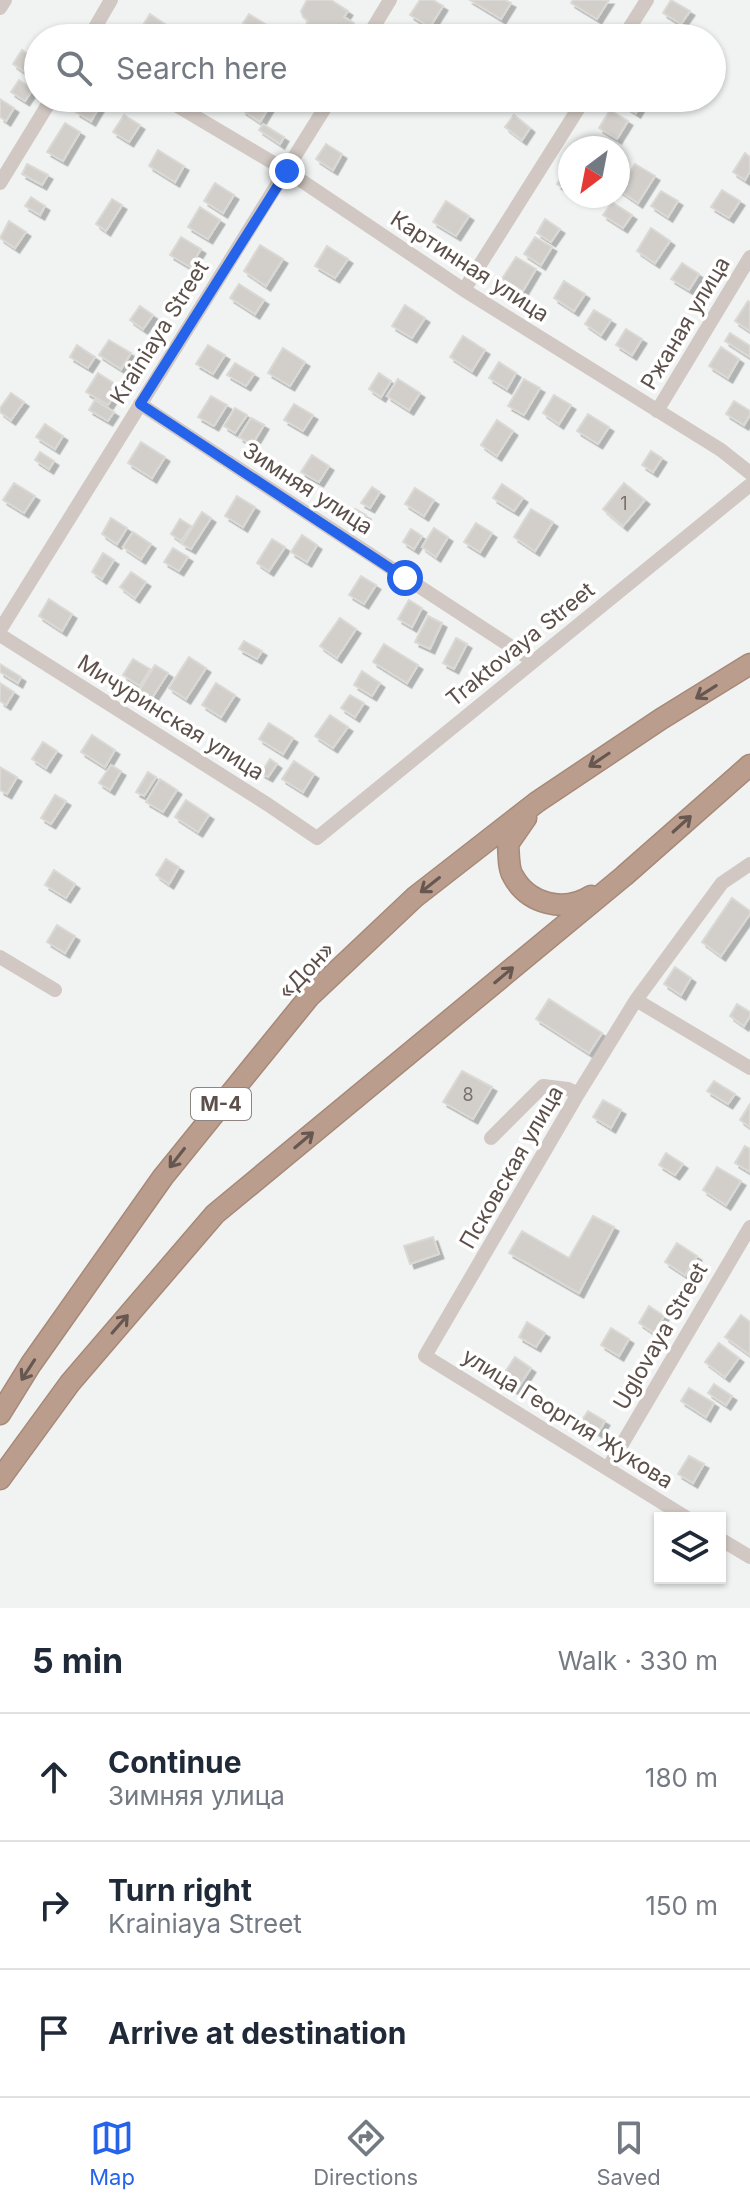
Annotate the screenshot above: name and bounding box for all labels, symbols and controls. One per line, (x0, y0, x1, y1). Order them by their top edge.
search box (24, 24, 726, 112)
icon: search (52, 46, 96, 90)
text: Search here (116, 50, 288, 86)
north arrow (558, 136, 630, 208)
route end (269, 153, 305, 189)
street label: Картинная улица (386, 205, 554, 327)
street label: Ржаная улица (635, 252, 735, 394)
street label: Krainiaya Street (105, 256, 213, 408)
street label: Зимняя улица (238, 436, 378, 540)
house number: 1 (620, 493, 628, 514)
route start (387, 560, 423, 596)
street label: Traktovaya Street (441, 576, 599, 712)
street label: Мичуринская улица (73, 649, 269, 785)
one-way arrow (695, 683, 717, 700)
one-way arrow (589, 752, 611, 768)
one-way arrow (671, 816, 691, 834)
one-way arrow (420, 877, 441, 894)
street label: «Дон» (272, 936, 340, 1004)
one-way arrow (493, 966, 514, 984)
street label: Псковская улица (454, 1081, 568, 1253)
house number: 8 (462, 1084, 474, 1105)
road number: М-4 (191, 1088, 251, 1120)
one-way arrow (293, 1131, 313, 1149)
one-way arrow (169, 1146, 186, 1168)
street label: Uglovaya Street (607, 1258, 713, 1414)
one-way arrow (111, 1314, 129, 1334)
street label: улица Георгия Жукова (458, 1342, 678, 1494)
one-way arrow (20, 1358, 36, 1381)
map controls (654, 1512, 726, 1584)
button: layers (654, 1512, 726, 1584)
text: 5 min (32, 1640, 123, 1681)
text: Walk · 330 m (558, 1645, 718, 1676)
text: Continue (108, 1744, 242, 1780)
icon: ahead (32, 1755, 76, 1799)
text: 180 m (645, 1762, 718, 1793)
text: Зимняя улица (108, 1780, 285, 1811)
text: Turn right (108, 1872, 252, 1908)
icon: right (32, 1883, 76, 1927)
text: 150 m (645, 1890, 718, 1921)
text: Krainiaya Street (108, 1908, 302, 1939)
icon: arrive (32, 2011, 76, 2055)
text: Arrive at destination (108, 2015, 406, 2051)
tab: Map (89, 2116, 135, 2190)
tab: Directions (313, 2116, 418, 2190)
tab: Saved (596, 2116, 661, 2190)

